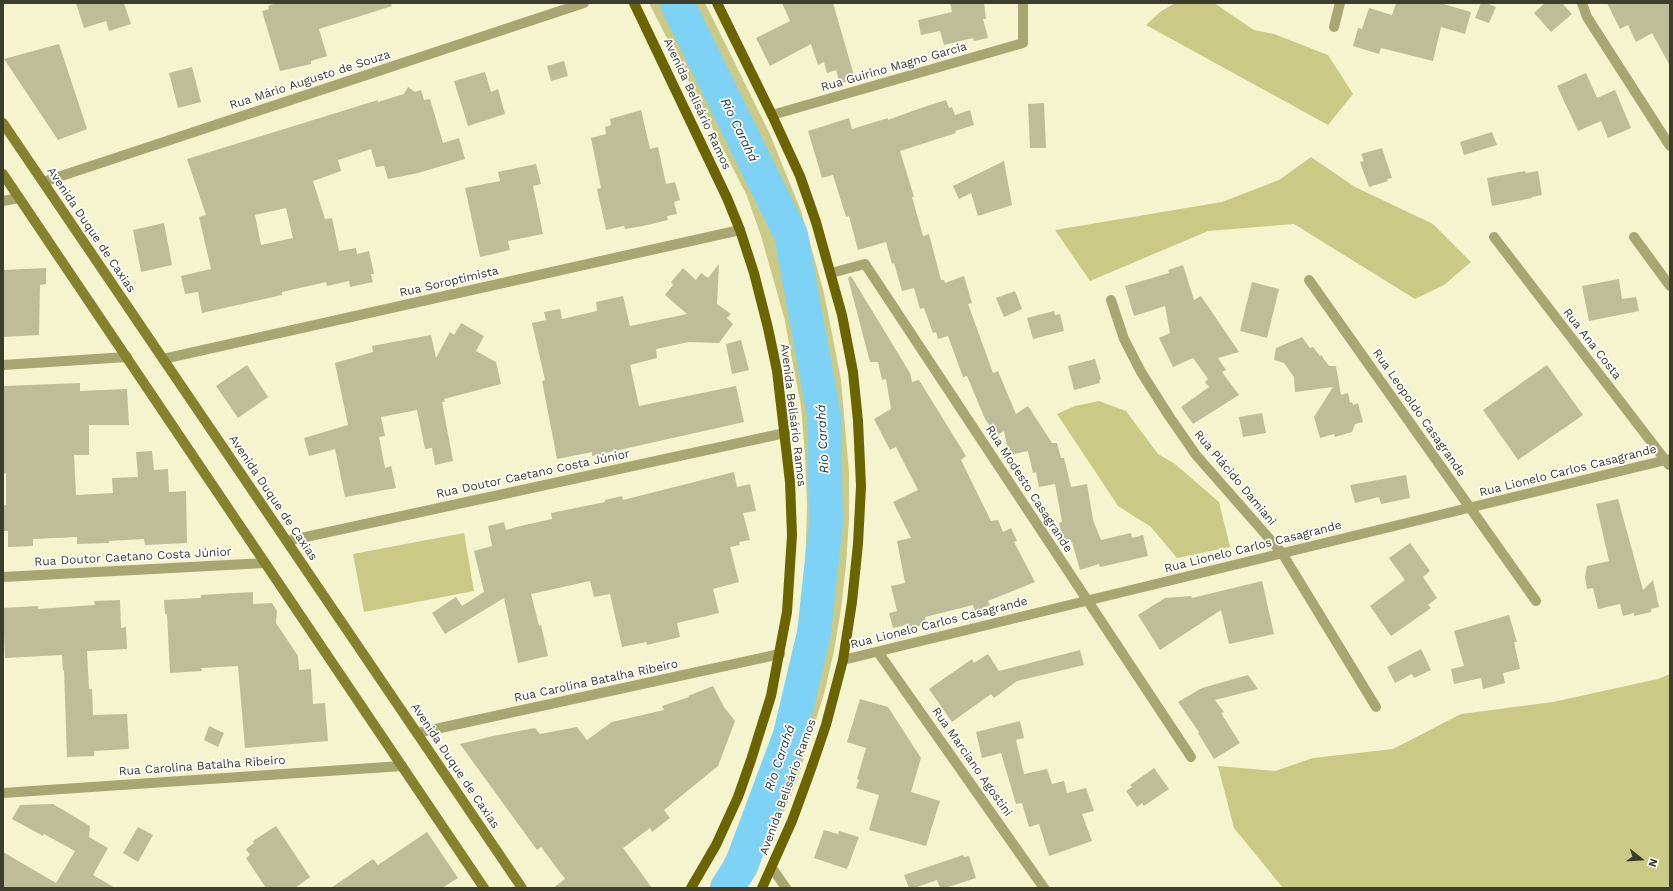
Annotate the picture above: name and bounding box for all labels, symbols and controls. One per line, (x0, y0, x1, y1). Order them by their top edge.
street label: Avenida Belisário Ramos (660, 36, 734, 172)
street label: Rua Guirino Magno Garcia (819, 39, 969, 95)
street label: Rua Mário Augusto de Souza (228, 47, 392, 113)
water label: Rio Carahá (717, 96, 761, 164)
street label: Avenida Duque de Caxias (44, 165, 138, 295)
street label: Rua Soroptimista (398, 264, 500, 300)
street label: Rua Ana Costa (1560, 306, 1624, 382)
street label: Avenida Belisário Ramos (777, 343, 809, 487)
street label: Rua Leopoldo Casagrande (1369, 346, 1469, 480)
water label: Rio Carahá (813, 404, 833, 474)
street label: Rua Modesto Casagrande (983, 423, 1075, 555)
street label: Rua Plácido Damiani (1191, 427, 1279, 529)
street label: Avenida Duque de Caxias (226, 433, 320, 563)
street label: Rua Lionelo Carlos Casagrande (1478, 442, 1658, 500)
street label: Rua Doutor Caetano Costa Júnior (435, 446, 631, 502)
street label: Rua Lionelo Carlos Casagrande (1163, 518, 1343, 576)
street label: Rua Doutor Caetano Costa Júnior (34, 545, 232, 569)
street label: Rua Lionelo Carlos Casagrande (849, 594, 1029, 652)
street label: Rua Carolina Batalha Ribeiro (513, 657, 679, 705)
street label: Avenida Duque de Caxias (408, 701, 502, 831)
street label: Rua Marciano Agostini (929, 705, 1015, 819)
street label: Avenida Belisário Ramos (757, 717, 819, 857)
water label: Rio Carahá (761, 723, 799, 793)
street label: Rua Carolina Batalha Ribeiro (118, 753, 286, 779)
north arrow (1621, 839, 1661, 879)
text: N (1646, 857, 1660, 868)

